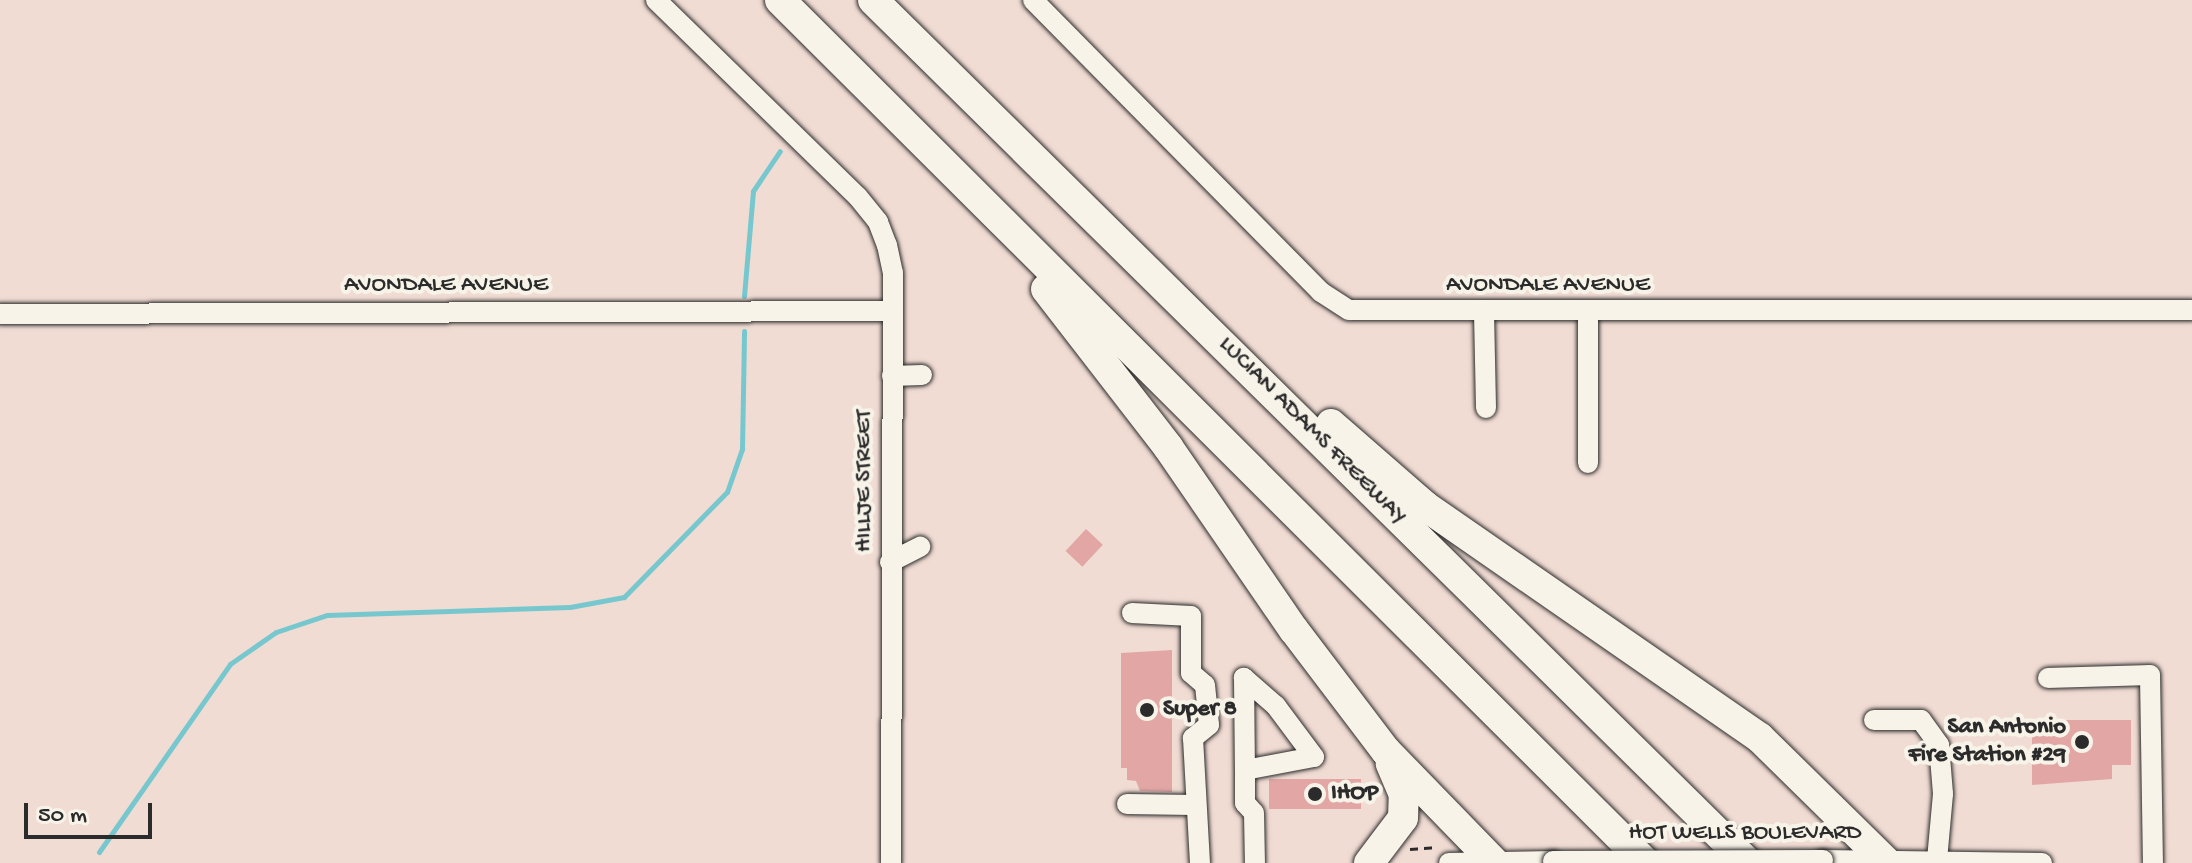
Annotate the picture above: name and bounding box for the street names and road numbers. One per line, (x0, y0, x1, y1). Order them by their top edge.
street label: AVONDALE AVENUE (344, 272, 548, 300)
street label: AVONDALE AVENUE (1446, 272, 1650, 300)
street label: LUCIAN ADAMS FREEWAY (1212, 331, 1412, 531)
street label: HILLJE STREET (851, 410, 879, 552)
street label: HOT WELLS BOULEVARD (1629, 820, 1861, 848)

